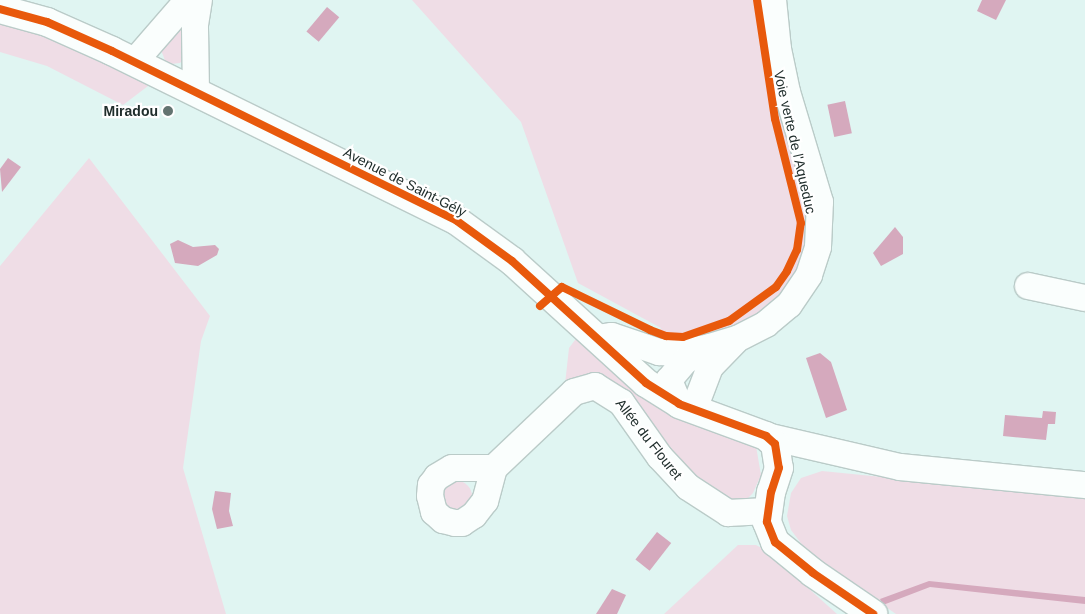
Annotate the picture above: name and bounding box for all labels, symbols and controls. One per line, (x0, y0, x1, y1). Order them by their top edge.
street label: Voie verte de l'Aqueduc (770, 69, 820, 215)
place label: Miradou (104, 103, 158, 119)
marker: Miradou (162, 105, 174, 117)
street label: Avenue de Saint-Gély (341, 144, 469, 220)
street label: Allée du Flouret (612, 395, 686, 483)

